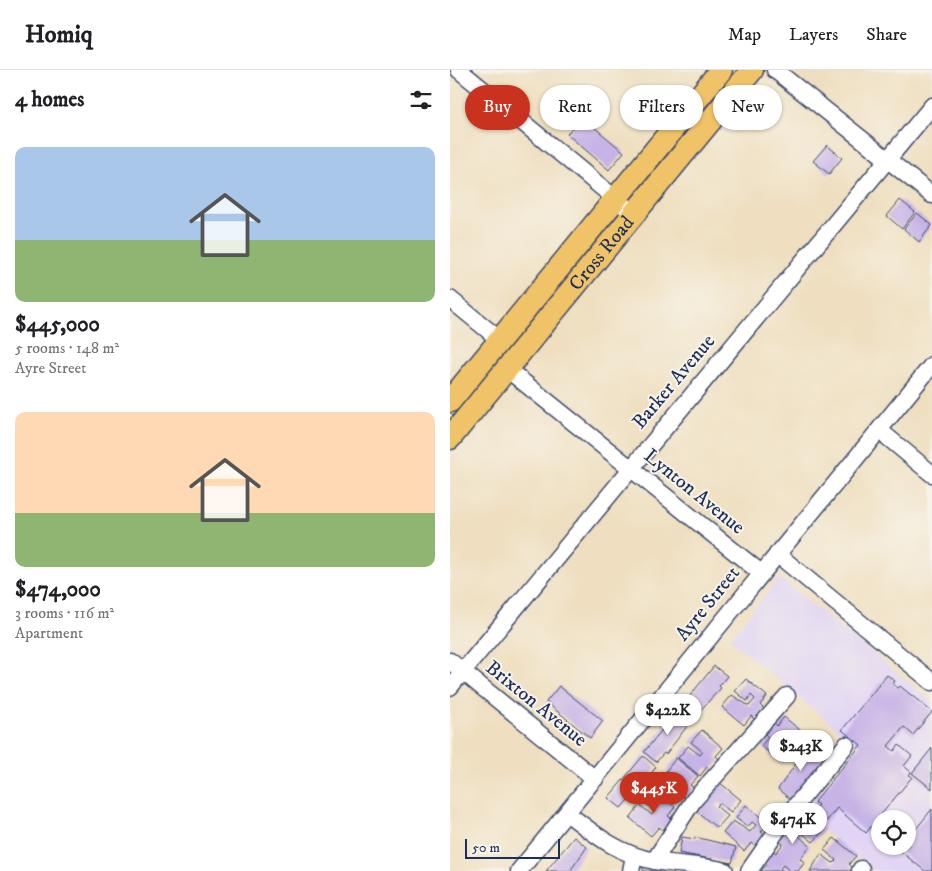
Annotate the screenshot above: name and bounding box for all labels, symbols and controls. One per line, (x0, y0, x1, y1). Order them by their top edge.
text: Homiq (25, 20, 93, 50)
text: Map (728, 24, 761, 46)
text: Layers (789, 24, 838, 46)
text: Share (866, 24, 907, 46)
chip: Buy (465, 85, 530, 130)
chip: Rent (540, 85, 610, 130)
chip: Filters (620, 85, 703, 130)
chip: New (713, 85, 782, 130)
icon: filters (407, 86, 435, 114)
text: 4 homes (15, 87, 84, 113)
icon: home (180, 180, 270, 270)
street label: Cross Road (564, 211, 640, 296)
text: $445,000 (15, 312, 100, 338)
street label: Barker Avenue (627, 330, 721, 434)
text: 5 rooms · 148 m² (15, 338, 119, 358)
text: Ayre Street (15, 358, 86, 378)
street label: Lynton Avenue (639, 444, 749, 540)
icon: home (180, 445, 270, 535)
street label: Ayre Street (670, 561, 746, 647)
text: $474,000 (15, 577, 101, 603)
text: 3 rooms · 116 m² (15, 603, 114, 623)
text: Apartment (15, 623, 83, 643)
street label: Brixton Avenue (480, 655, 592, 753)
pin: $422K (633, 694, 703, 736)
text: $422K (646, 700, 690, 720)
pin: $243K (766, 730, 836, 772)
text: $243K (779, 736, 823, 756)
pin: $445K (619, 772, 689, 814)
text: $445K (631, 778, 677, 798)
pin: $474K (758, 802, 828, 845)
text: $474K (770, 809, 816, 829)
map controls (871, 810, 916, 855)
button: locate (871, 810, 916, 855)
scale bar (465, 836, 560, 859)
text: 50 m (472, 839, 500, 857)

